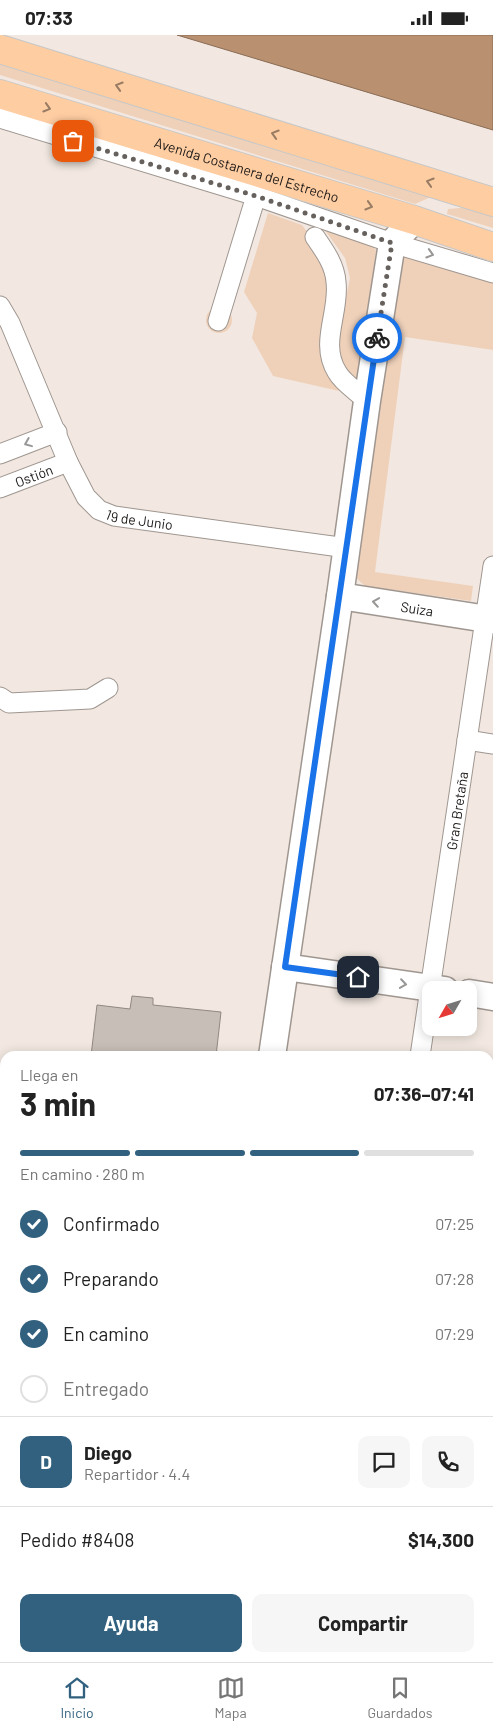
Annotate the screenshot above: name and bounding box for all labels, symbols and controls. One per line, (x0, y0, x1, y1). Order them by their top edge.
text: 07:33 (25, 6, 73, 29)
one-way arrow (116, 81, 124, 91)
one-way arrow (42, 102, 50, 112)
pin (52, 120, 94, 162)
icon: bag (59, 127, 87, 155)
one-way arrow (271, 129, 279, 139)
street label: Avenida Costanera del Estrecho (152, 133, 341, 205)
one-way arrow (426, 178, 434, 188)
one-way arrow (365, 201, 373, 211)
one-way arrow (426, 249, 434, 259)
courier (352, 313, 402, 363)
icon: bike (363, 324, 391, 352)
one-way arrow (24, 437, 33, 447)
street label: Ostión (12, 460, 55, 490)
street label: 19 de Junio (104, 505, 174, 533)
one-way arrow (371, 597, 379, 608)
street label: Suiza (400, 597, 435, 619)
street label: Gran Bretaña (442, 770, 471, 851)
pin (337, 956, 379, 998)
icon: home (344, 963, 372, 991)
one-way arrow (399, 978, 407, 989)
north arrow (422, 981, 478, 1036)
map controls (422, 981, 477, 1036)
text: Llega en (20, 1065, 78, 1084)
text: 07:36–07:41 (374, 1082, 474, 1105)
text: 3 min (20, 1084, 96, 1122)
text: En camino · 280 m (20, 1164, 145, 1183)
icon: check (20, 1210, 48, 1238)
text: Confirmado (63, 1212, 160, 1235)
text: 07:25 (435, 1214, 474, 1233)
icon: check (20, 1265, 48, 1293)
text: Preparando (63, 1267, 159, 1290)
text: 07:28 (435, 1269, 474, 1288)
icon: check (20, 1320, 48, 1348)
text: En camino (63, 1322, 149, 1345)
text: 07:29 (435, 1324, 474, 1343)
text: Entregado (63, 1377, 149, 1400)
button: chat (358, 1436, 410, 1488)
button: phone (422, 1436, 474, 1488)
text: Diego (84, 1441, 132, 1464)
text: D (40, 1450, 52, 1473)
text: Repartidor · 4.4 (84, 1464, 190, 1483)
text: Pedido #8408 (20, 1528, 134, 1551)
text: $14,300 (408, 1528, 474, 1551)
button: Ayuda (20, 1594, 242, 1652)
button: Compartir (252, 1594, 474, 1652)
tab: Inicio (60, 1674, 94, 1721)
tab: Mapa (215, 1674, 247, 1721)
tab: Guardados (367, 1674, 433, 1721)

